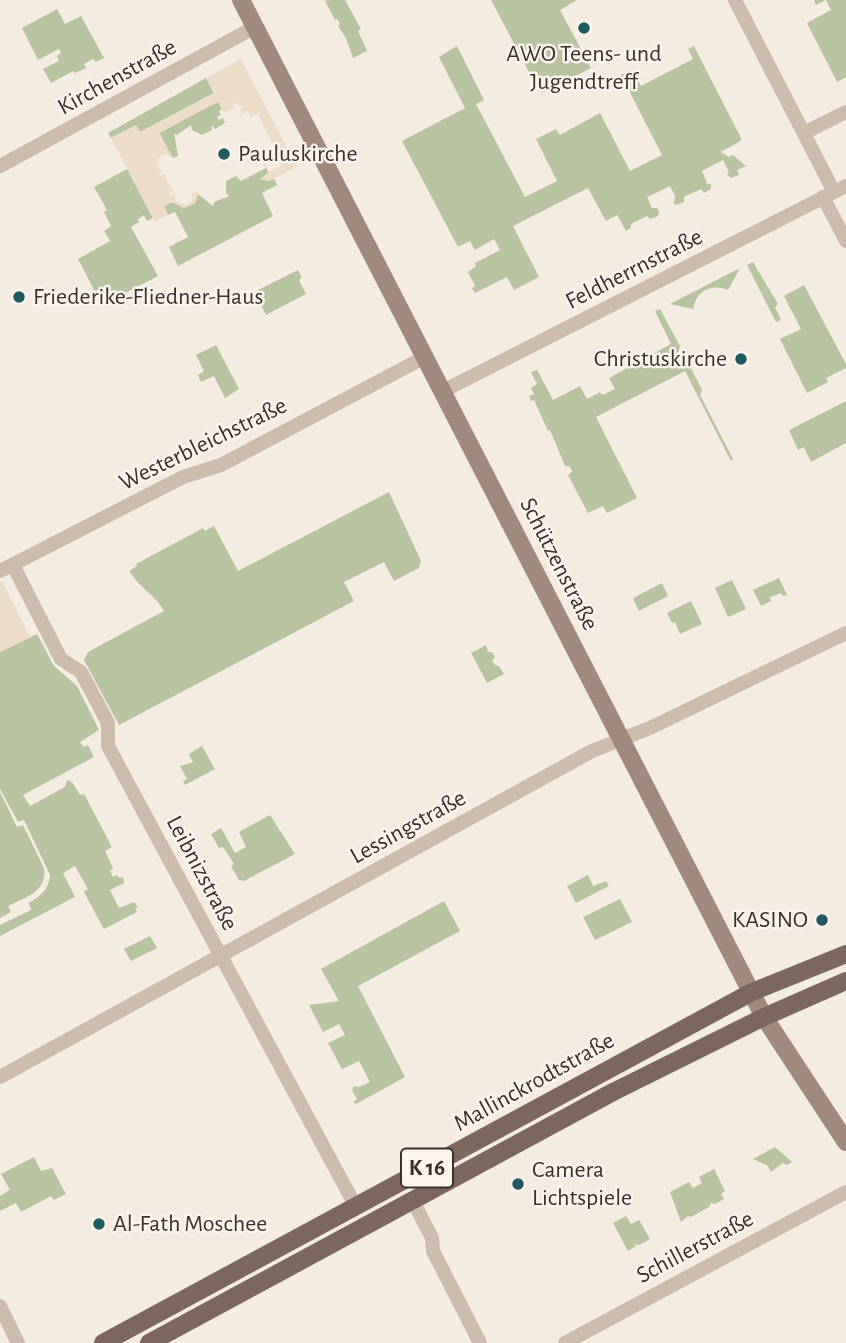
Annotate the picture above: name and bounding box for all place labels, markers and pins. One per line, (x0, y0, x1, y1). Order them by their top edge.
marker: AWO Teens- und Jugendtreff (576, 20, 592, 36)
place label: AWO Teens- und Jugendtreff (506, 40, 662, 96)
place label: Pauluskirche (238, 140, 357, 168)
marker: Pauluskirche (216, 146, 232, 162)
place label: Friederike-Fliedner-Haus (33, 283, 263, 311)
marker: Friederike-Fliedner-Haus (11, 289, 27, 305)
place label: Christuskirche (594, 345, 727, 373)
marker: Christuskirche (733, 351, 749, 367)
place label: KASINO (732, 906, 808, 934)
marker: KASINO (814, 912, 830, 928)
place label: Camera Lichtspiele (532, 1156, 632, 1212)
marker: Camera Lichtspiele (510, 1176, 526, 1192)
place label: Al-Fath Moschee (113, 1210, 267, 1238)
marker: Al-Fath Moschee (91, 1216, 107, 1232)

